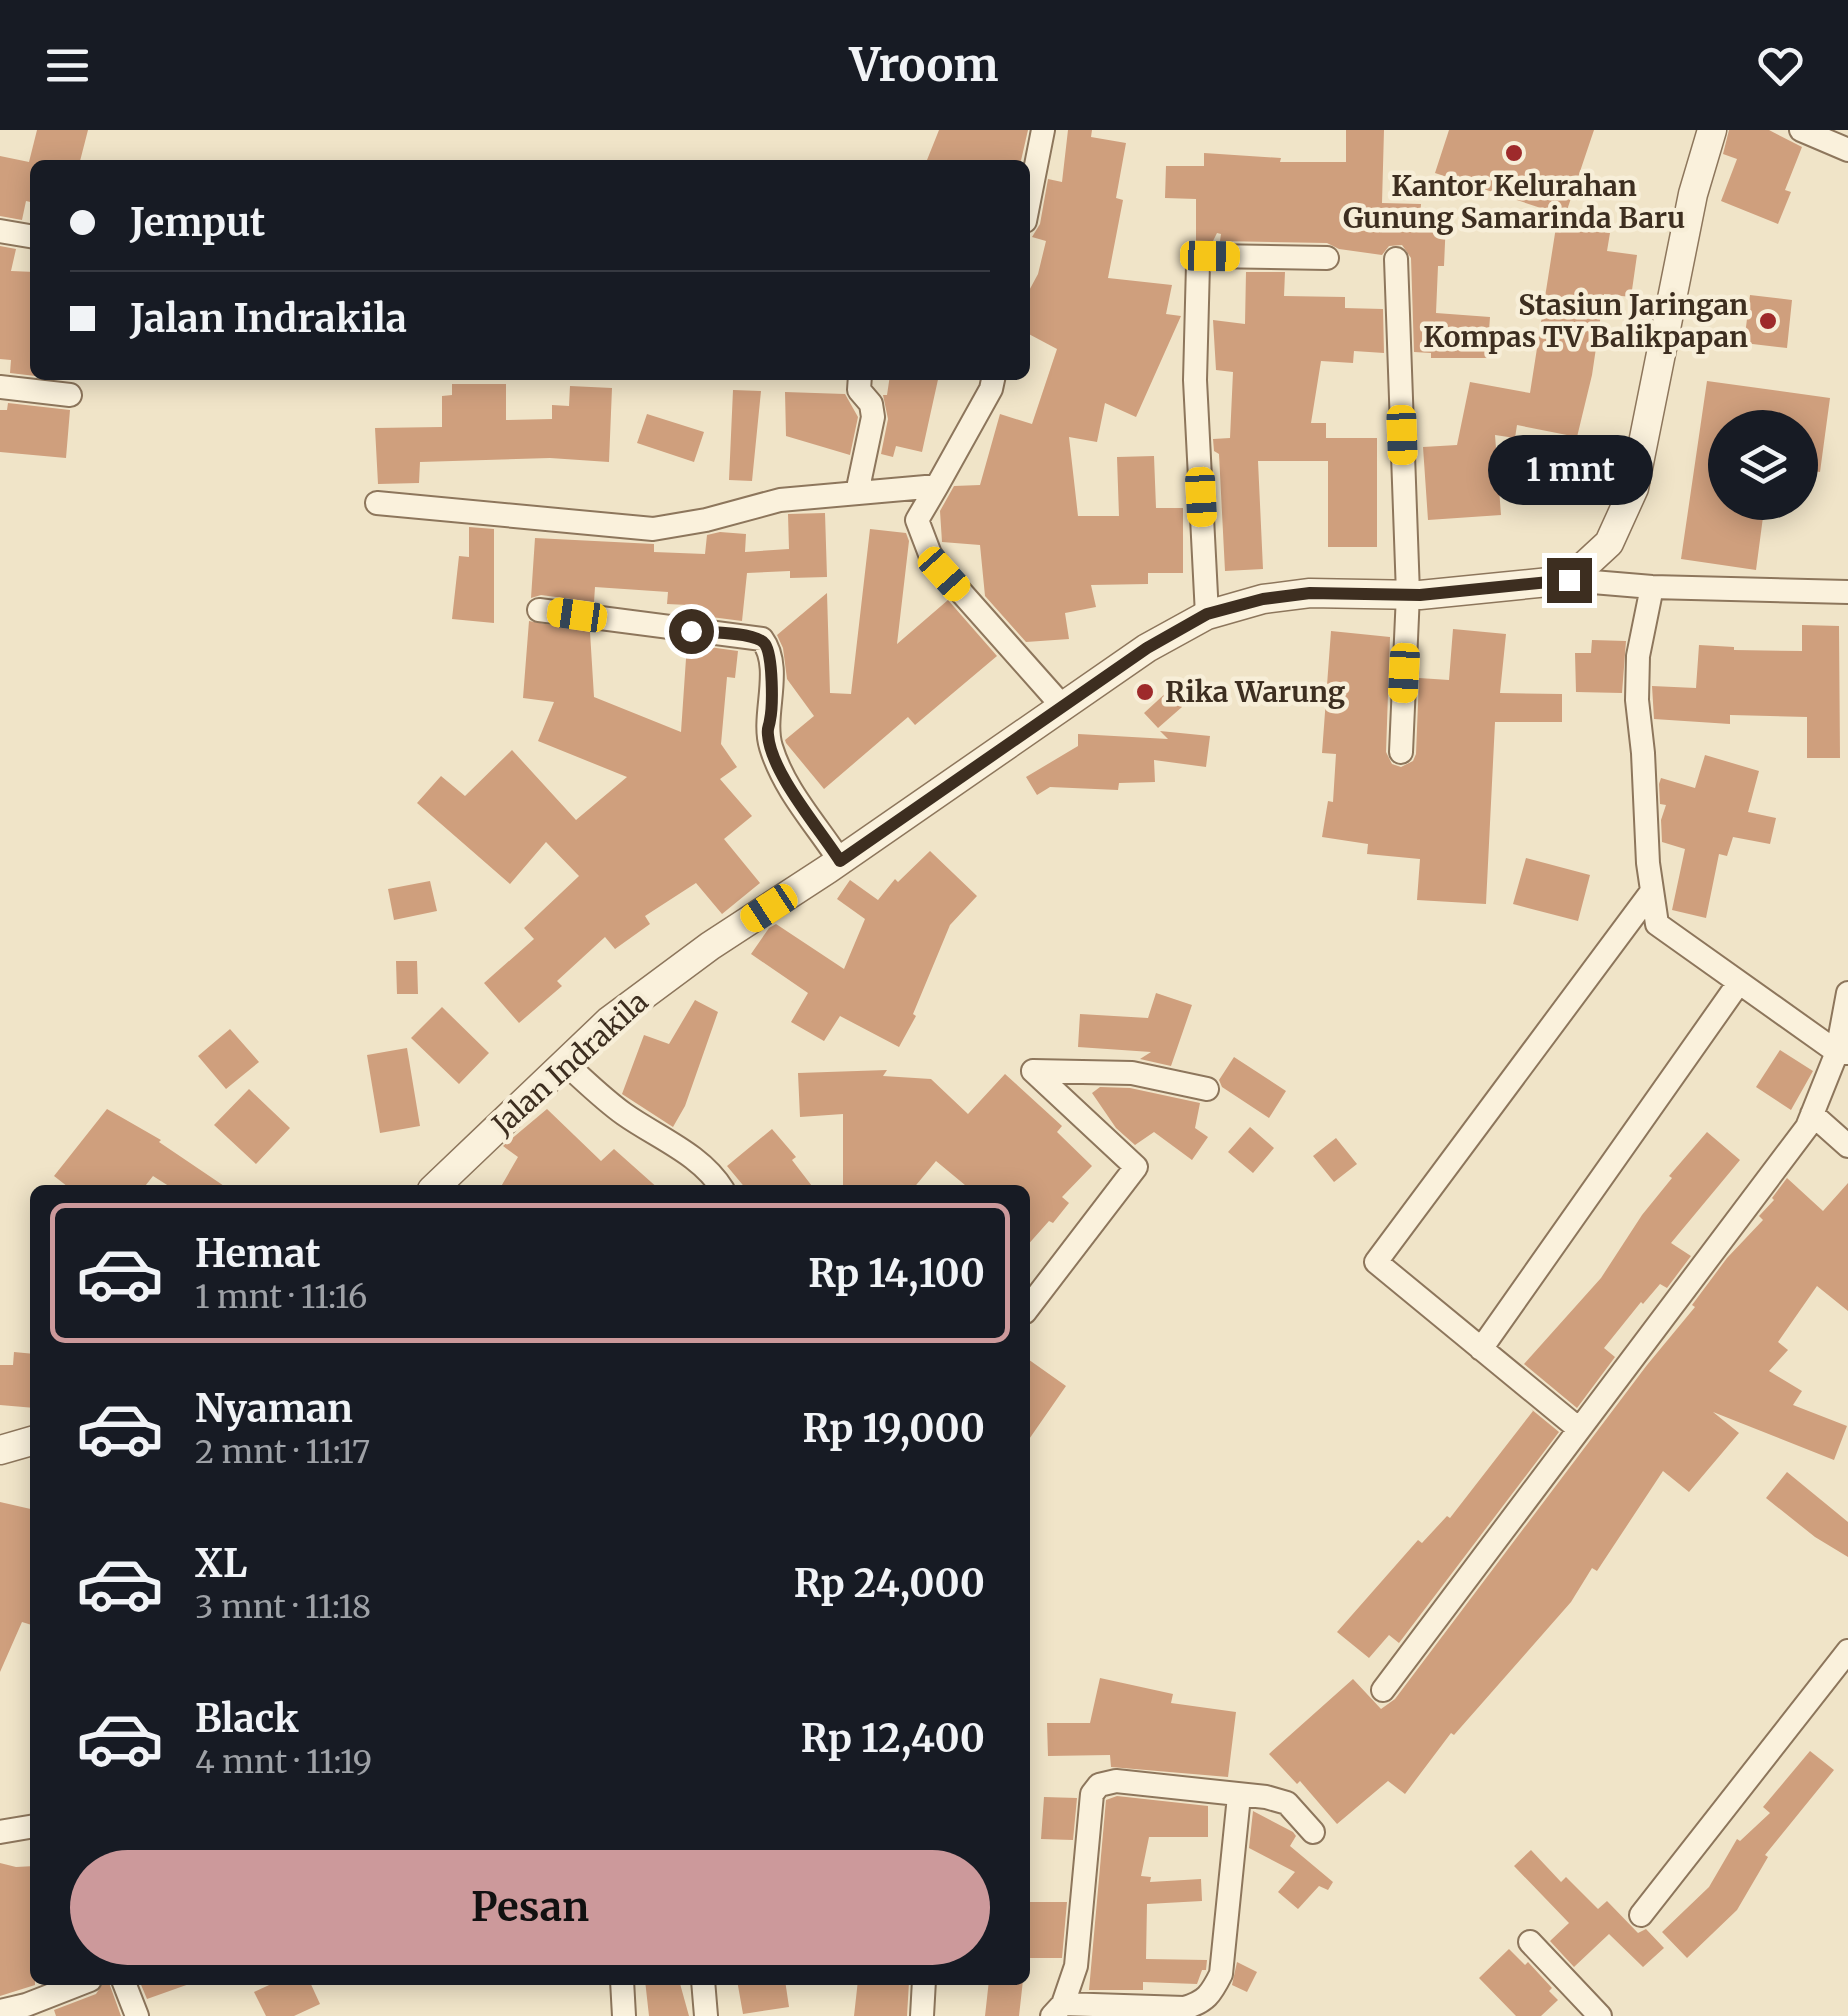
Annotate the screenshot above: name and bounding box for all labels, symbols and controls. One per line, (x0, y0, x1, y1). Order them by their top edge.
text: Vroom (849, 37, 999, 93)
icon: menu (40, 38, 95, 93)
icon: heart (1753, 38, 1808, 93)
marker: Kantor Kelurahan Gunung Samarinda Baru (1503, 142, 1525, 164)
place label: Kantor Kelurahan Gunung Samarinda Baru (1343, 168, 1685, 236)
text: Jemput (130, 199, 265, 246)
car (1180, 240, 1240, 272)
place label: Stasiun Jaringan Kompas TV Balikpapan (1423, 287, 1748, 355)
text: Jalan Indrakila (130, 295, 407, 342)
marker: Stasiun Jaringan Kompas TV Balikpapan (1757, 310, 1779, 332)
car (1386, 404, 1418, 466)
map controls (1708, 410, 1818, 520)
button: layers (1708, 410, 1818, 520)
callout: 1 mnt (1486, 435, 1652, 505)
text: 1 mnt (1526, 450, 1615, 490)
car (1184, 466, 1218, 528)
car (913, 542, 975, 606)
route end (1547, 558, 1592, 603)
car (545, 596, 609, 634)
route start (669, 609, 714, 654)
car (1387, 642, 1421, 704)
place label: Rika Warung (1165, 674, 1346, 710)
marker: Rika Warung (1134, 681, 1156, 703)
car (736, 879, 802, 937)
street label: Jalan Indrakila (484, 984, 655, 1143)
icon: car (75, 1228, 165, 1318)
text: Hemat (195, 1230, 320, 1277)
text: Rp 14,100 (808, 1250, 985, 1297)
text: 1 mnt · 11:16 (195, 1277, 367, 1317)
icon: car (75, 1383, 165, 1473)
text: Nyaman (195, 1385, 353, 1432)
text: Rp 19,000 (802, 1405, 985, 1452)
text: 2 mnt · 11:17 (195, 1432, 370, 1472)
icon: car (75, 1538, 165, 1628)
text: XL (195, 1540, 247, 1587)
text: Rp 24,000 (794, 1560, 985, 1607)
text: 3 mnt · 11:18 (195, 1587, 371, 1627)
icon: car (75, 1693, 165, 1783)
text: Black (195, 1695, 299, 1742)
text: Rp 12,400 (801, 1715, 985, 1762)
text: 4 mnt · 11:19 (195, 1742, 372, 1782)
button: Pesan (70, 1850, 990, 1965)

